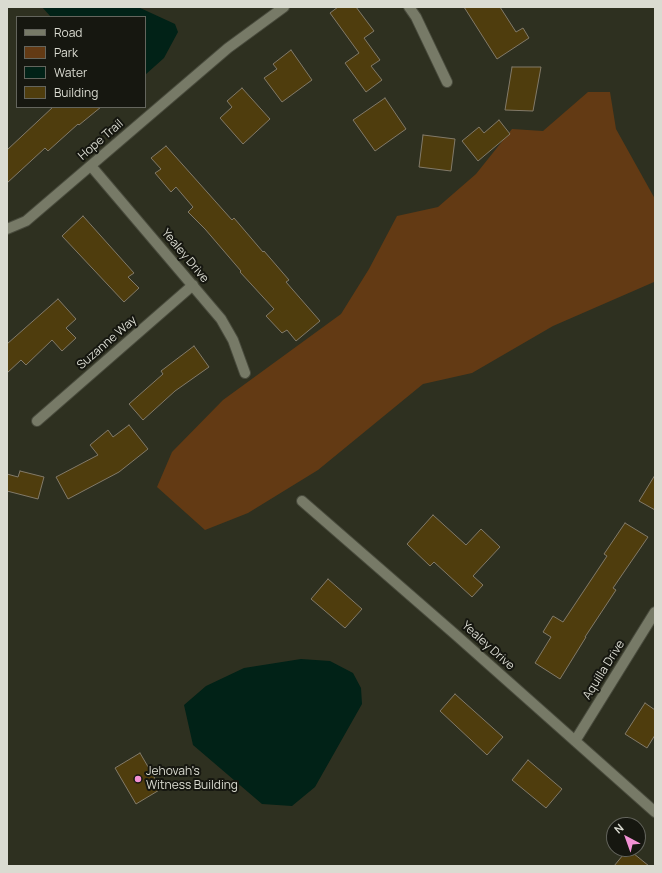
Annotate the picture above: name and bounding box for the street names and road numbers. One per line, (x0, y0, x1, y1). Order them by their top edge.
street label: Hope Trail (76, 117, 126, 163)
street label: Yealey Drive (158, 226, 212, 286)
street label: Suzanne Way (74, 313, 140, 373)
street label: Yealey Drive (459, 619, 517, 673)
street label: Aquilla Drive (580, 638, 628, 702)

